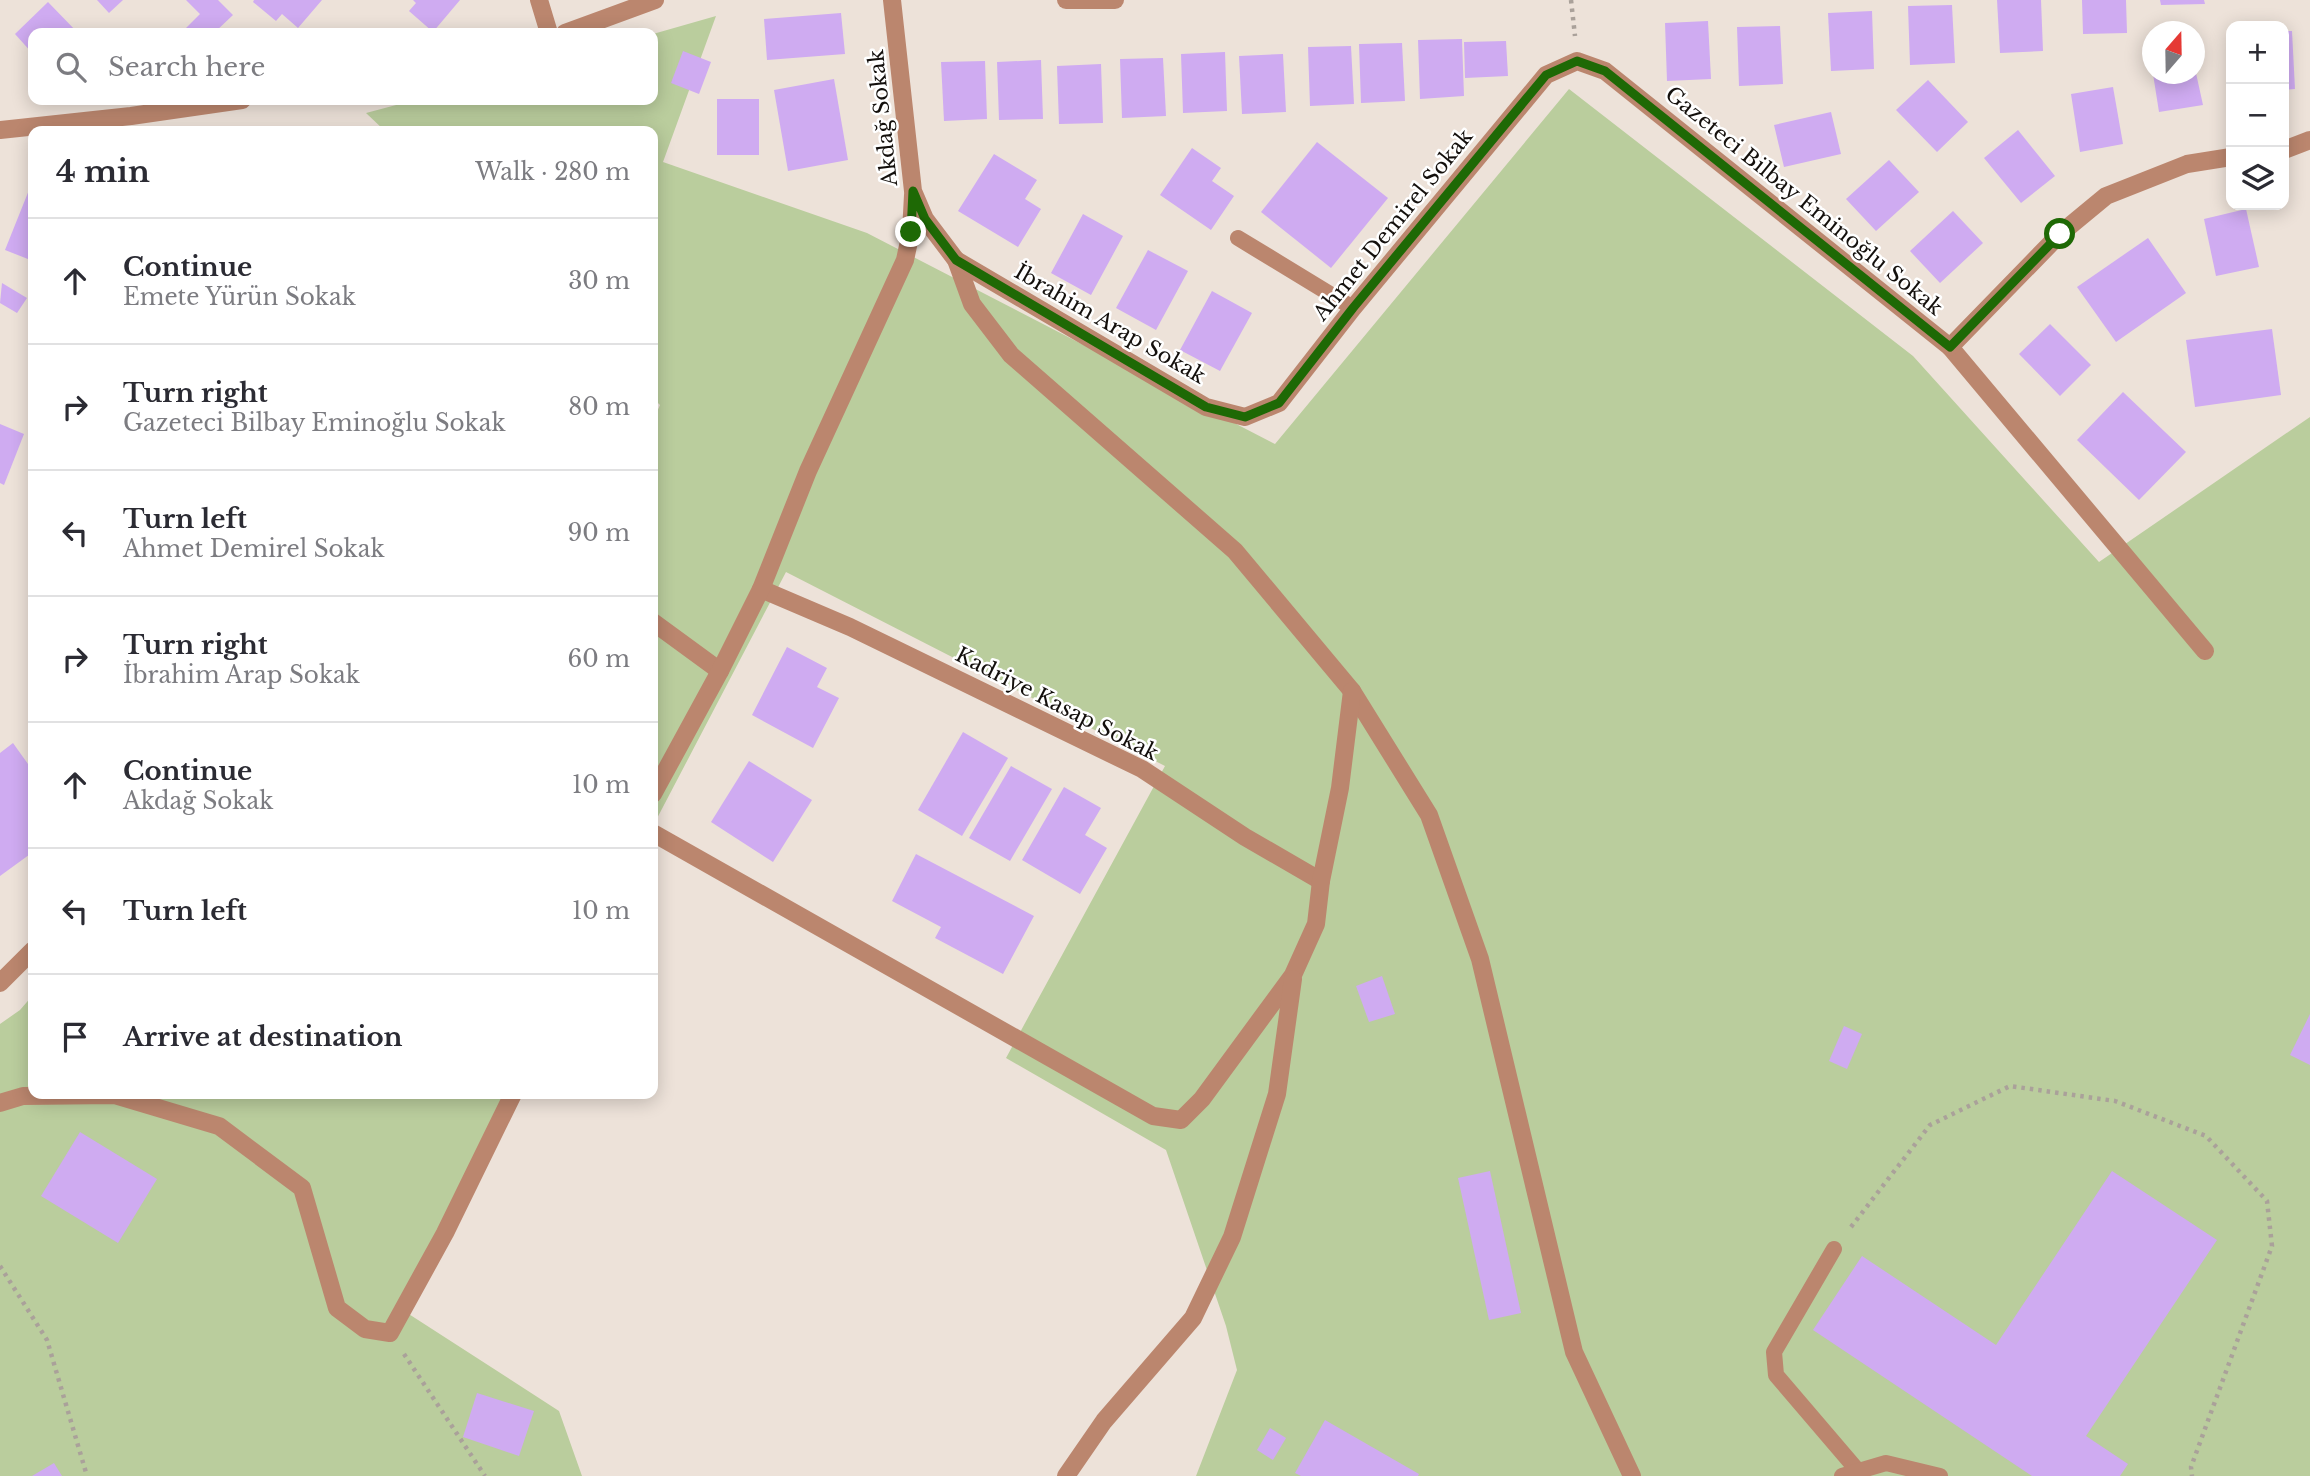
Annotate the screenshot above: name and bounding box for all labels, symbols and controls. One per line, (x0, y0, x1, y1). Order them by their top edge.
north arrow (2142, 21, 2205, 84)
map controls (2226, 21, 2289, 210)
button: + (2226, 21, 2289, 84)
search box (28, 28, 658, 105)
icon: search (52, 48, 90, 86)
street label: Akdağ Sokak (863, 48, 903, 189)
text: Search here (108, 51, 265, 83)
street label: Gazeteci Bilbay Eminoğlu Sokak (1660, 81, 1948, 321)
button: − (2226, 84, 2289, 147)
street label: Ahmet Demirel Sokak (1307, 124, 1478, 327)
button: layers (2226, 147, 2289, 210)
text: 4 min (56, 153, 150, 190)
text: Walk · 280 m (475, 158, 630, 186)
route end (895, 216, 926, 247)
route start (2044, 218, 2075, 249)
text: Continue (123, 251, 252, 283)
street label: İbrahim Arap Sokak (1010, 259, 1210, 389)
icon: ahead (56, 262, 94, 300)
text: 30 m (568, 267, 630, 295)
text: Emete Yürün Sokak (123, 283, 356, 311)
text: Turn right (123, 377, 268, 409)
icon: right (56, 388, 94, 426)
text: 80 m (568, 393, 630, 421)
text: Gazeteci Bilbay Eminoğlu Sokak (123, 409, 506, 437)
text: Turn left (123, 503, 247, 535)
icon: left (56, 514, 94, 552)
text: 90 m (568, 519, 630, 547)
text: Ahmet Demirel Sokak (123, 535, 385, 563)
text: Turn right (123, 629, 268, 661)
icon: right (56, 640, 94, 678)
street label: Kadriye Kasap Sokak (951, 641, 1163, 767)
text: 60 m (568, 645, 630, 673)
text: İbrahim Arap Sokak (123, 661, 360, 689)
text: Continue (123, 755, 252, 787)
icon: ahead (56, 766, 94, 804)
text: 10 m (572, 771, 630, 799)
text: Akdağ Sokak (123, 787, 273, 815)
icon: left (56, 892, 94, 930)
text: Turn left (123, 895, 247, 927)
text: 10 m (572, 897, 630, 925)
icon: arrive (56, 1018, 94, 1056)
text: Arrive at destination (123, 1021, 403, 1053)

